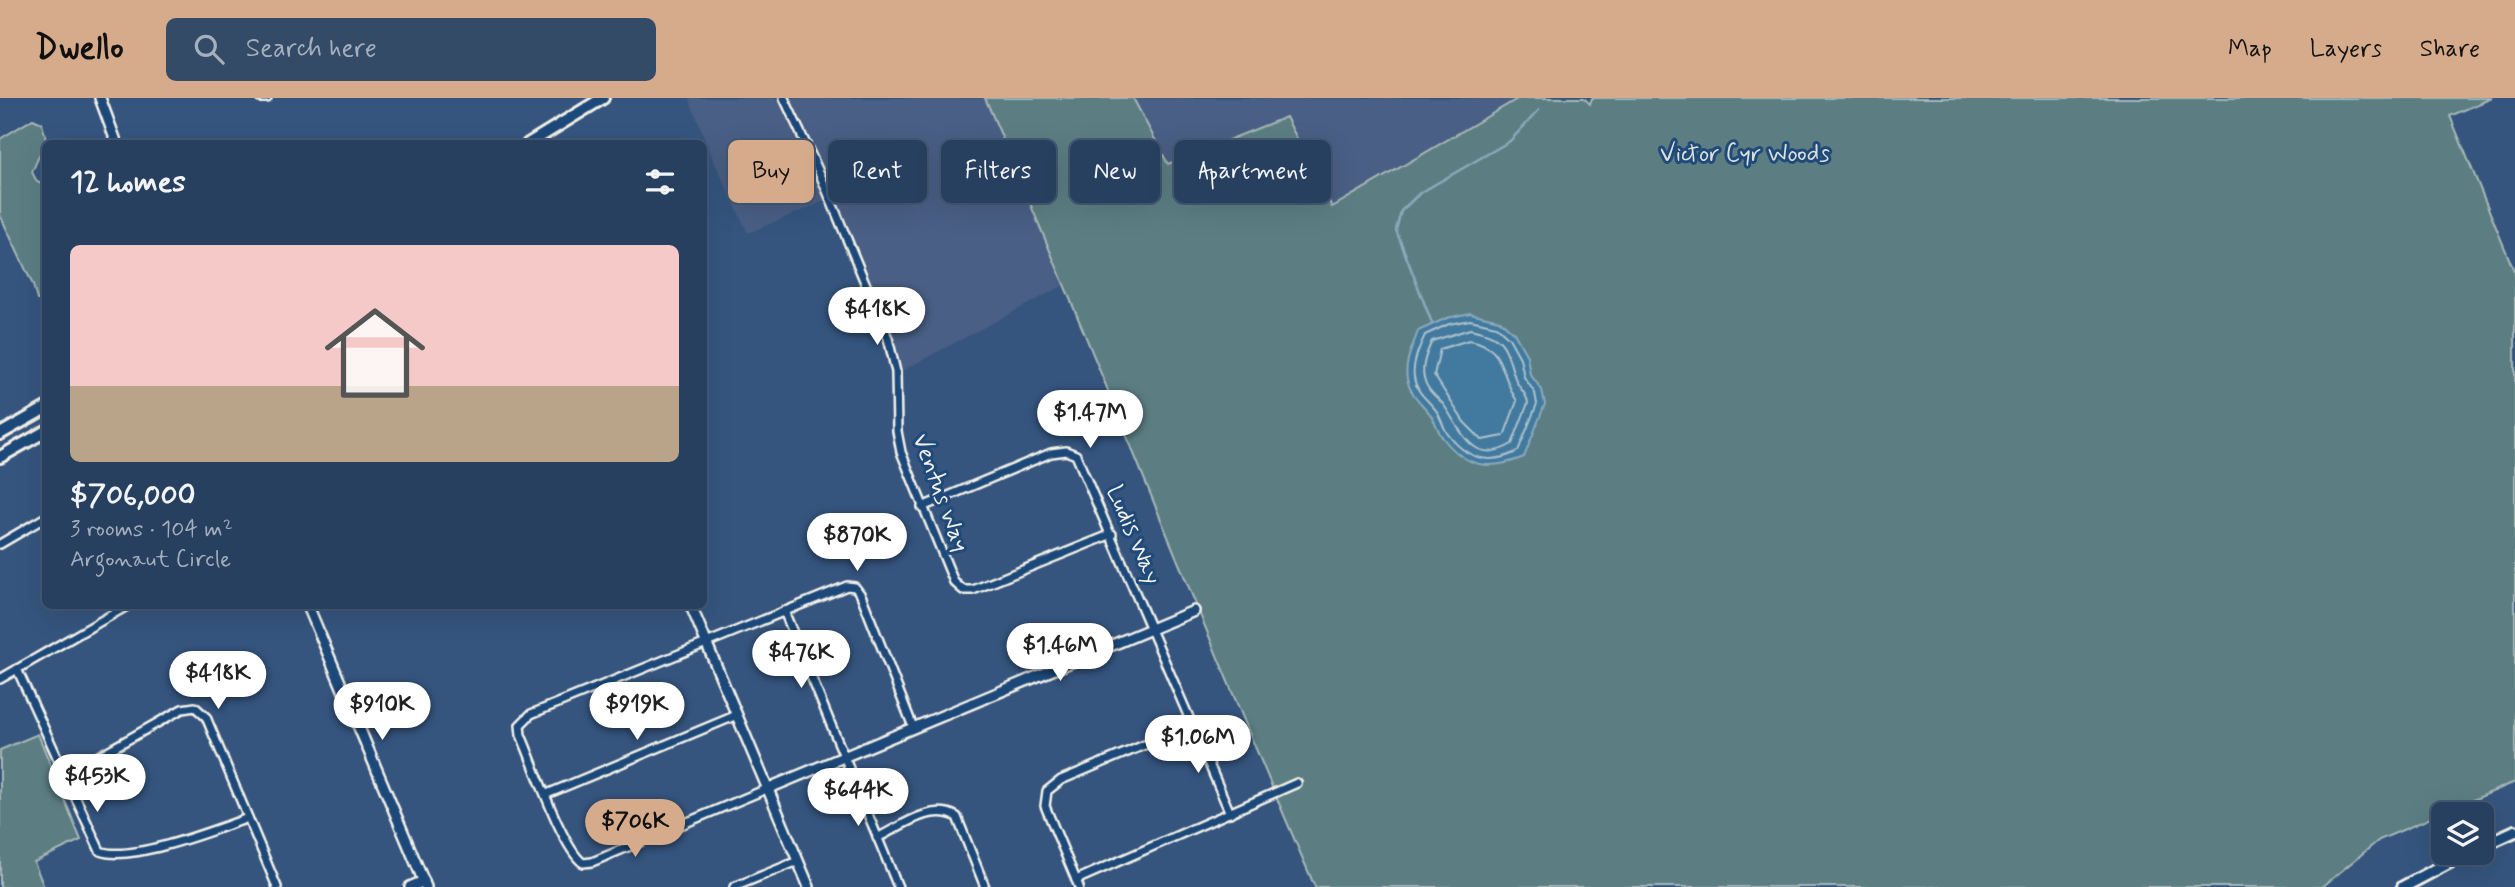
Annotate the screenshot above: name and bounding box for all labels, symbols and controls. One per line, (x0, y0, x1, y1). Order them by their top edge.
search box (166, 18, 656, 81)
text: Dwello (35, 27, 124, 71)
icon: search (190, 30, 228, 68)
text: Search here (246, 32, 377, 66)
text: Map (2228, 34, 2272, 65)
text: Layers (2310, 34, 2382, 65)
text: Share (2420, 34, 2480, 65)
park label: Victor Cyr Woods (1660, 139, 1830, 170)
chip: Buy (728, 140, 814, 203)
chip: Rent (828, 140, 927, 203)
chip: Filters (941, 140, 1056, 203)
chip: New (1070, 140, 1160, 203)
chip: Apartment (1174, 140, 1331, 203)
text: 12 homes (70, 163, 186, 202)
icon: filters (641, 163, 679, 201)
pin: $418K (828, 288, 926, 347)
icon: home (312, 290, 438, 416)
text: $418K (844, 295, 910, 325)
pin: $1.47M (1033, 390, 1147, 450)
text: $1.47M (1053, 398, 1127, 428)
street label: Ventus Way (904, 430, 976, 556)
text: $706,000 (70, 476, 196, 515)
street label: Ludis Way (1098, 481, 1168, 589)
pin: $870K (808, 514, 906, 573)
text: 3 rooms · 104 m² (70, 515, 233, 545)
text: $870K (823, 521, 891, 551)
text: Argonaut Circle (70, 545, 231, 575)
pin: $1.46M (1003, 624, 1117, 683)
pin: $476K (752, 630, 850, 690)
text: $1.46M (1023, 631, 1097, 661)
text: $476K (768, 638, 834, 668)
pin: $418K (169, 652, 267, 711)
text: $418K (185, 659, 251, 689)
pin: $910K (333, 682, 431, 742)
pin: $919K (588, 682, 686, 742)
text: $910K (350, 690, 414, 720)
text: $919K (605, 690, 669, 720)
pin: $1.06M (1141, 716, 1255, 775)
text: $1.06M (1161, 723, 1235, 753)
pin: $453K (48, 754, 146, 814)
text: $453K (65, 762, 129, 792)
pin: $644K (809, 768, 907, 828)
text: $644K (823, 776, 893, 806)
pin: $706K (586, 800, 684, 859)
map controls (2431, 802, 2494, 865)
button: layers (2431, 802, 2494, 865)
text: $706K (601, 807, 669, 837)

